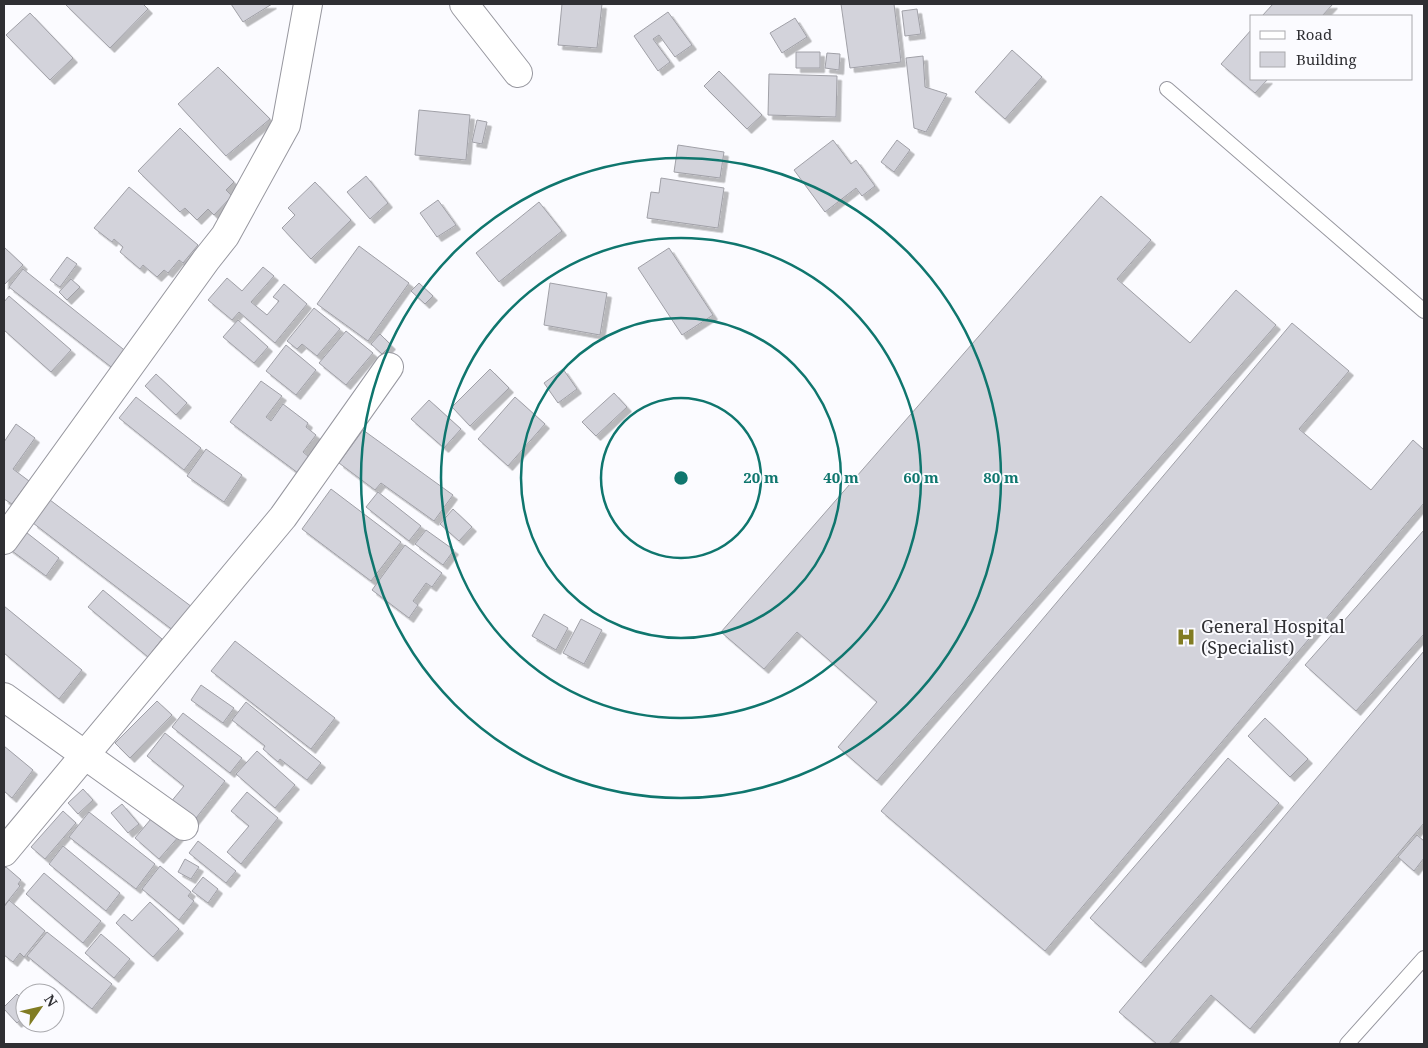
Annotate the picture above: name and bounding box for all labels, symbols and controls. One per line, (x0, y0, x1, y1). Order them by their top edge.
legend (1250, 15, 1413, 80)
text: Road (1296, 24, 1332, 44)
text: Building (1296, 49, 1357, 69)
text: 20 m (743, 467, 779, 487)
text: 40 m (823, 467, 859, 487)
text: 60 m (903, 467, 939, 487)
text: 80 m (983, 467, 1019, 487)
centre of rings (672, 469, 690, 487)
place label: General Hospital (Specialist) (1201, 614, 1345, 659)
hospital icon: General Hospital (Specialist) (1175, 626, 1197, 648)
north arrow (15, 983, 65, 1033)
text: N (40, 991, 62, 1010)

